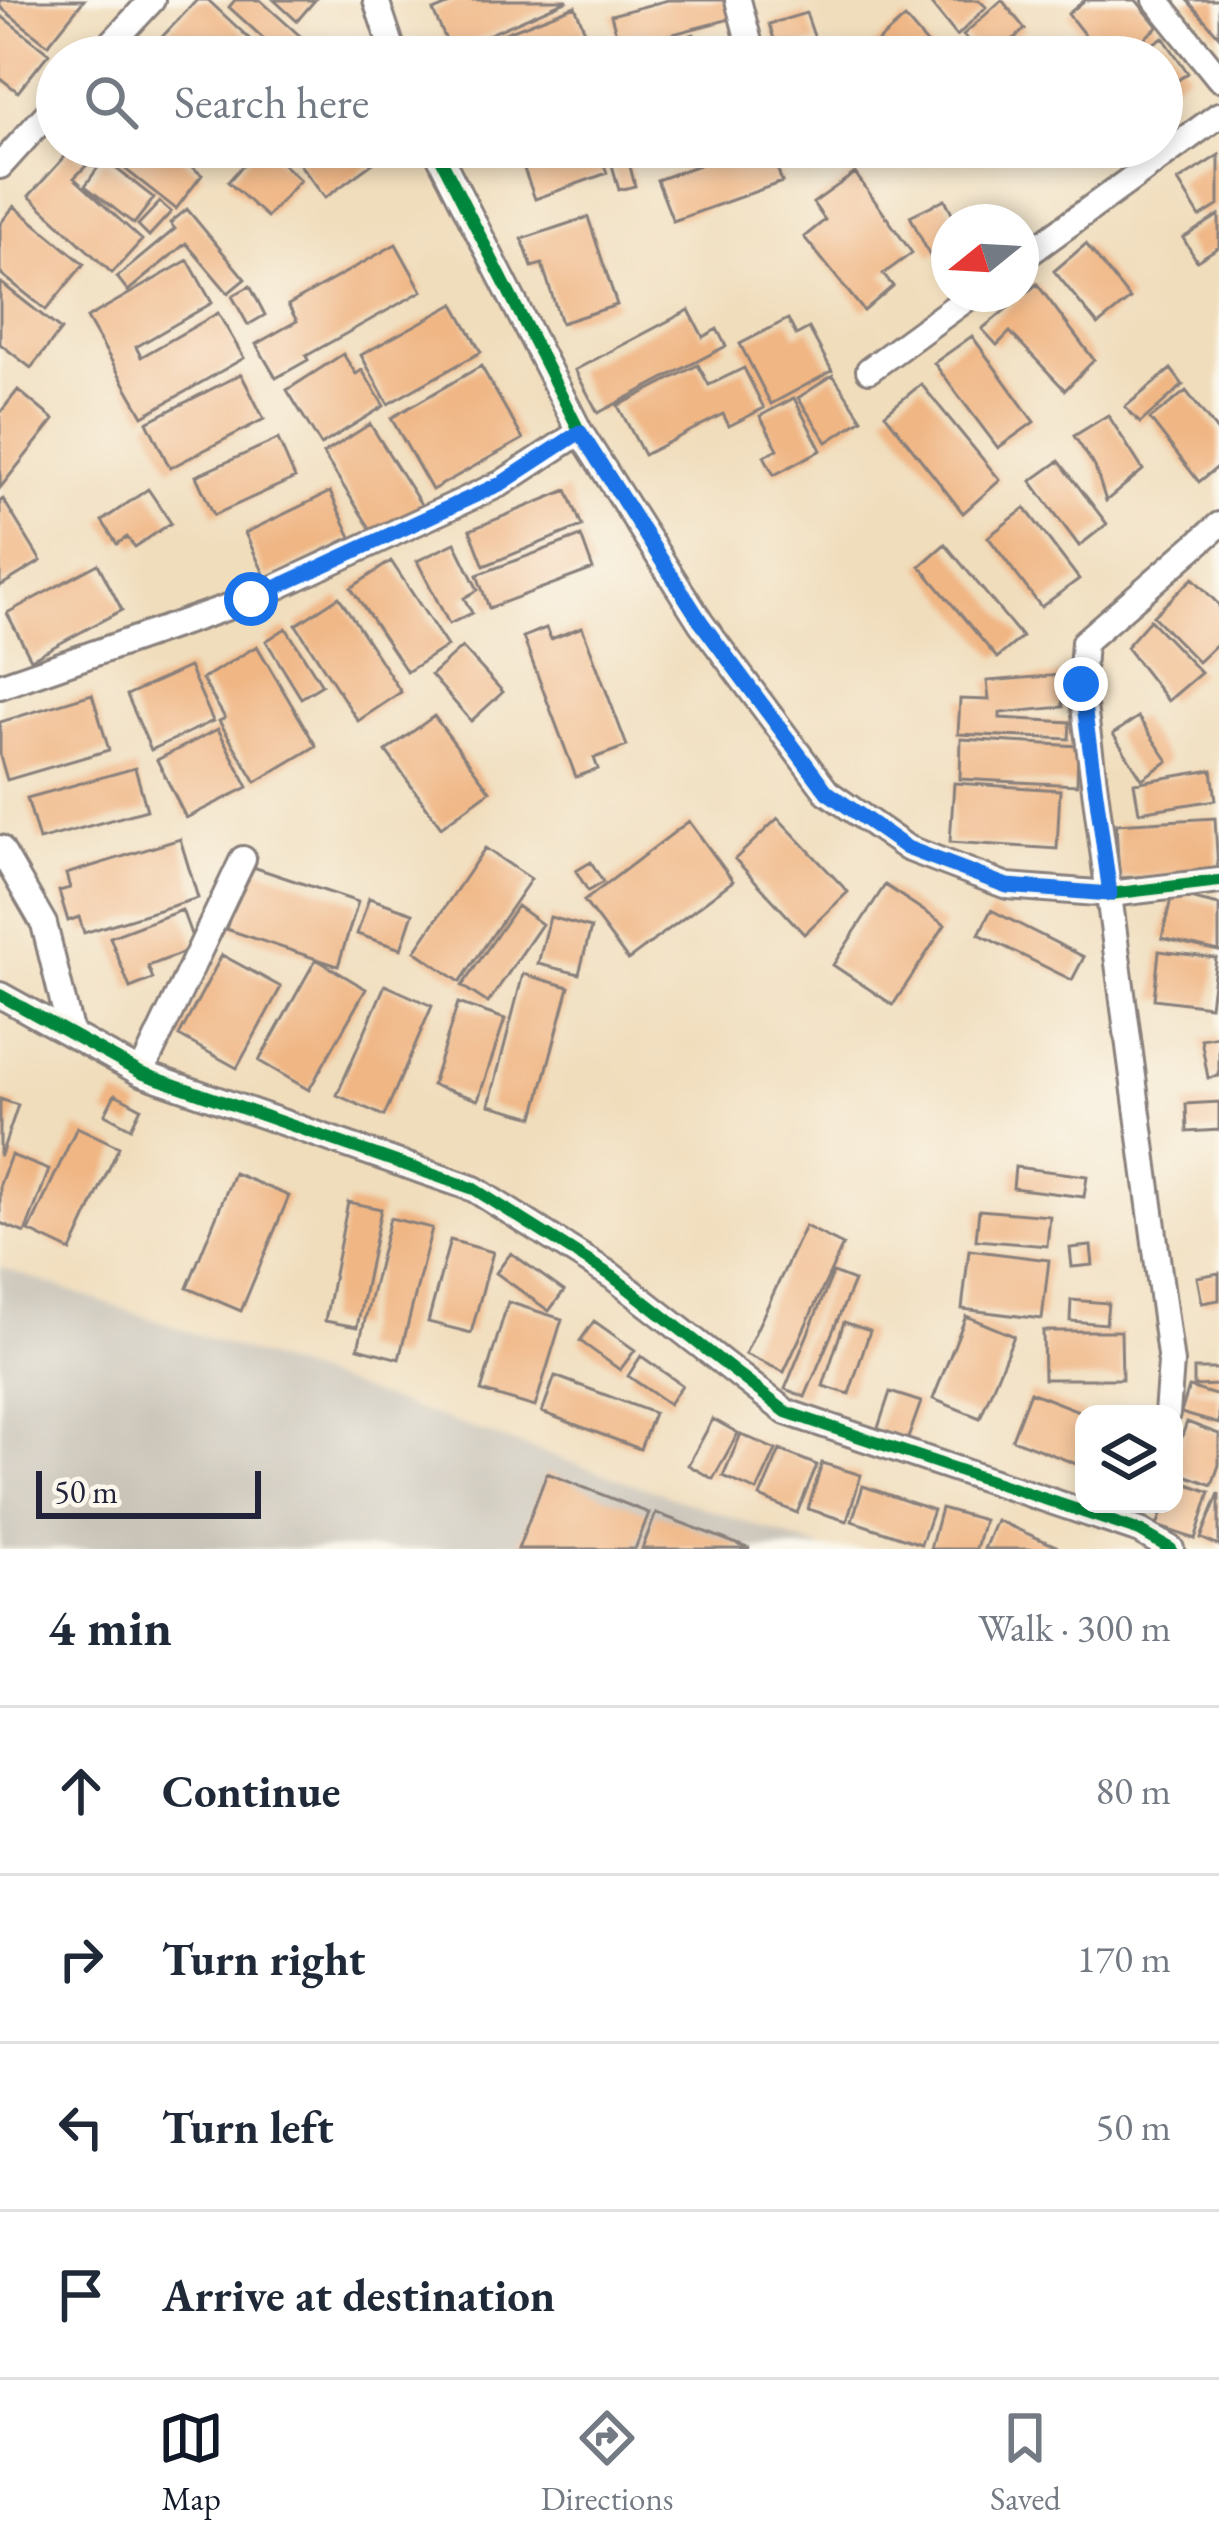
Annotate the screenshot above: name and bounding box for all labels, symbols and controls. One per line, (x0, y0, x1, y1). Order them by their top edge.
search box (36, 36, 1183, 168)
icon: search (78, 69, 144, 135)
text: Search here (174, 73, 369, 131)
north arrow (931, 204, 1039, 312)
route start (224, 572, 278, 626)
route end (1054, 657, 1108, 711)
map controls (1075, 1405, 1183, 1513)
button: layers (1075, 1405, 1183, 1513)
scale bar (36, 1465, 261, 1518)
text: 50 m (54, 1470, 118, 1513)
text: 4 min (48, 1594, 172, 1660)
text: Walk · 300 m (978, 1602, 1171, 1653)
icon: ahead (48, 1758, 114, 1824)
text: Continue (162, 1762, 340, 1820)
text: 80 m (1095, 1765, 1171, 1816)
icon: right (48, 1926, 114, 1992)
text: Turn right (162, 1930, 365, 1988)
text: 170 m (1077, 1933, 1171, 1984)
icon: left (48, 2094, 114, 2160)
text: Turn left (162, 2098, 334, 2156)
text: 50 m (1095, 2101, 1171, 2152)
icon: arrive (48, 2262, 114, 2328)
text: Arrive at destination (162, 2266, 555, 2324)
tab: Map (158, 2405, 224, 2520)
tab: Directions (541, 2405, 674, 2520)
tab: Saved (990, 2405, 1061, 2520)

